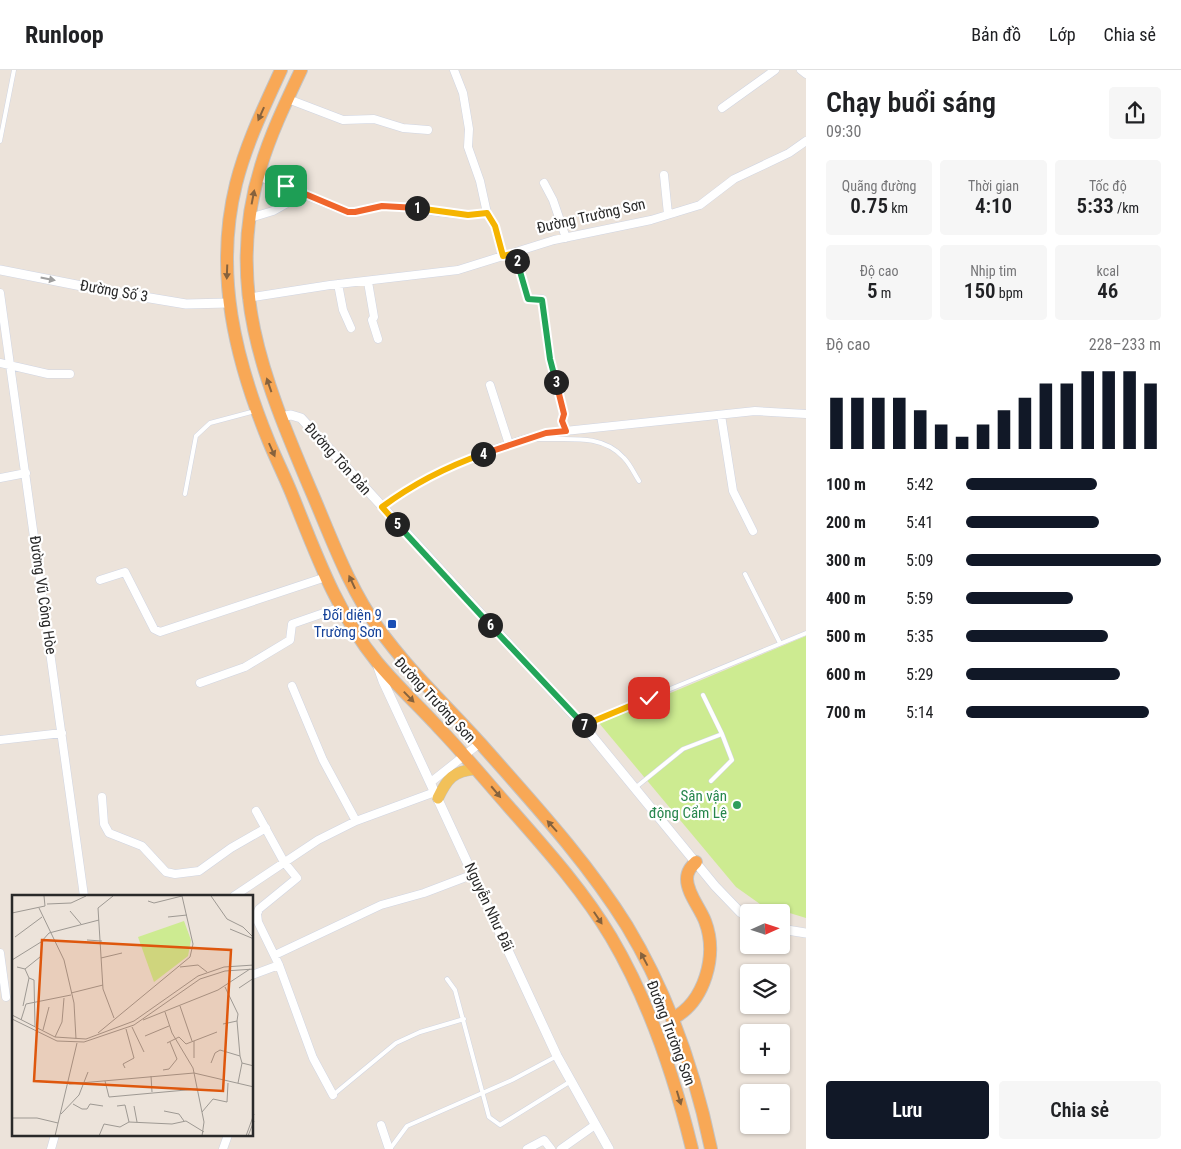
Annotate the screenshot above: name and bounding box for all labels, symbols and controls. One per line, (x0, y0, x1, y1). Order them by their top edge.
text: Runloop (25, 21, 104, 49)
text: Bản đồ (971, 24, 1021, 45)
text: Lớp (1049, 24, 1076, 45)
text: Chia sẻ (1104, 24, 1156, 45)
text: Chạy buổi sáng (826, 86, 996, 119)
button: share (1109, 87, 1161, 139)
one-way arrow (256, 107, 264, 121)
text: 09:30 (826, 122, 861, 141)
pin (265, 165, 307, 207)
icon: arrive (272, 172, 300, 200)
text: Quãng đường (842, 178, 916, 194)
text: Thời gian (968, 178, 1019, 194)
text: Tốc độ (1089, 178, 1127, 194)
one-way arrow (250, 189, 258, 205)
text: 0.75 (850, 194, 888, 218)
text: 4:10 (975, 194, 1012, 218)
text: 5:33 (1077, 194, 1114, 218)
street label: Đường Trường Sơn (535, 195, 647, 237)
pin: 1 (404, 196, 430, 220)
text: 1 (414, 200, 421, 216)
text: km (888, 200, 908, 216)
text: /km (1114, 200, 1139, 216)
pin: 2 (504, 248, 530, 274)
text: 2 (514, 253, 521, 269)
text: Độ cao (860, 263, 898, 279)
text: Nhịp tim (970, 263, 1017, 279)
text: kcal (1097, 263, 1119, 279)
one-way arrow (223, 264, 231, 280)
one-way arrow (40, 276, 56, 284)
street label: Đường Số 3 (79, 276, 149, 306)
text: 5 (867, 279, 878, 303)
text: 150 (964, 279, 996, 303)
text: 46 (1097, 279, 1118, 303)
text: m (878, 285, 891, 301)
text: bpm (996, 285, 1023, 301)
text: Độ cao (826, 335, 870, 354)
text: 228–233 m (1089, 335, 1161, 354)
pin: 3 (544, 370, 568, 394)
text: 3 (553, 374, 560, 390)
one-way arrow (265, 377, 272, 392)
street label: Đường Tôn Đản (301, 419, 375, 499)
pin: 4 (470, 442, 496, 466)
one-way arrow (269, 443, 277, 457)
text: 4 (480, 446, 487, 462)
text: 100 m (826, 475, 866, 494)
text: 5:42 (906, 475, 933, 494)
pin: 5 (384, 512, 410, 536)
text: 200 m (826, 513, 866, 532)
text: 5:41 (906, 513, 933, 532)
text: 5 (394, 516, 401, 532)
street label: Đường Vũ Công Hòe (26, 535, 60, 655)
text: 300 m (826, 551, 866, 570)
text: 5:09 (906, 551, 933, 570)
one-way arrow (348, 575, 357, 590)
text: 400 m (826, 589, 866, 608)
text: 5:59 (906, 589, 933, 608)
place label: Đối diện 9 Trường Sơn (314, 606, 382, 641)
pin: 6 (478, 612, 502, 638)
text: 6 (487, 617, 494, 633)
marker: Đối diện 9 Trường Sơn (386, 618, 398, 630)
text: 500 m (826, 627, 866, 646)
text: 5:35 (906, 627, 933, 646)
street label: Đường Trường Sơn (391, 653, 479, 747)
text: 600 m (826, 665, 866, 684)
text: 5:29 (906, 665, 933, 684)
pin (628, 677, 670, 719)
icon: check (635, 684, 663, 712)
one-way arrow (403, 690, 415, 702)
text: 700 m (826, 703, 866, 722)
text: 5:14 (906, 703, 933, 722)
pin: 7 (572, 712, 596, 738)
text: 7 (581, 717, 588, 733)
one-way arrow (491, 786, 502, 799)
place label: Sân vận động Cẩm Lệ (649, 787, 727, 822)
marker: Sân vận động Cẩm Lệ (731, 799, 743, 811)
one-way arrow (546, 821, 558, 833)
street label: Nguyễn Như Đãi (461, 860, 517, 954)
inset map (12, 895, 254, 1136)
north arrow (740, 904, 790, 954)
map controls (740, 904, 790, 1134)
one-way arrow (593, 912, 603, 925)
one-way arrow (640, 952, 648, 967)
button: layers (740, 964, 790, 1014)
street label: Đường Trường Sơn (643, 978, 699, 1088)
button: + (740, 1024, 790, 1074)
button: Lưu (826, 1081, 989, 1139)
button: Chia sẻ (999, 1081, 1161, 1139)
button: − (740, 1084, 790, 1134)
one-way arrow (675, 1091, 683, 1106)

